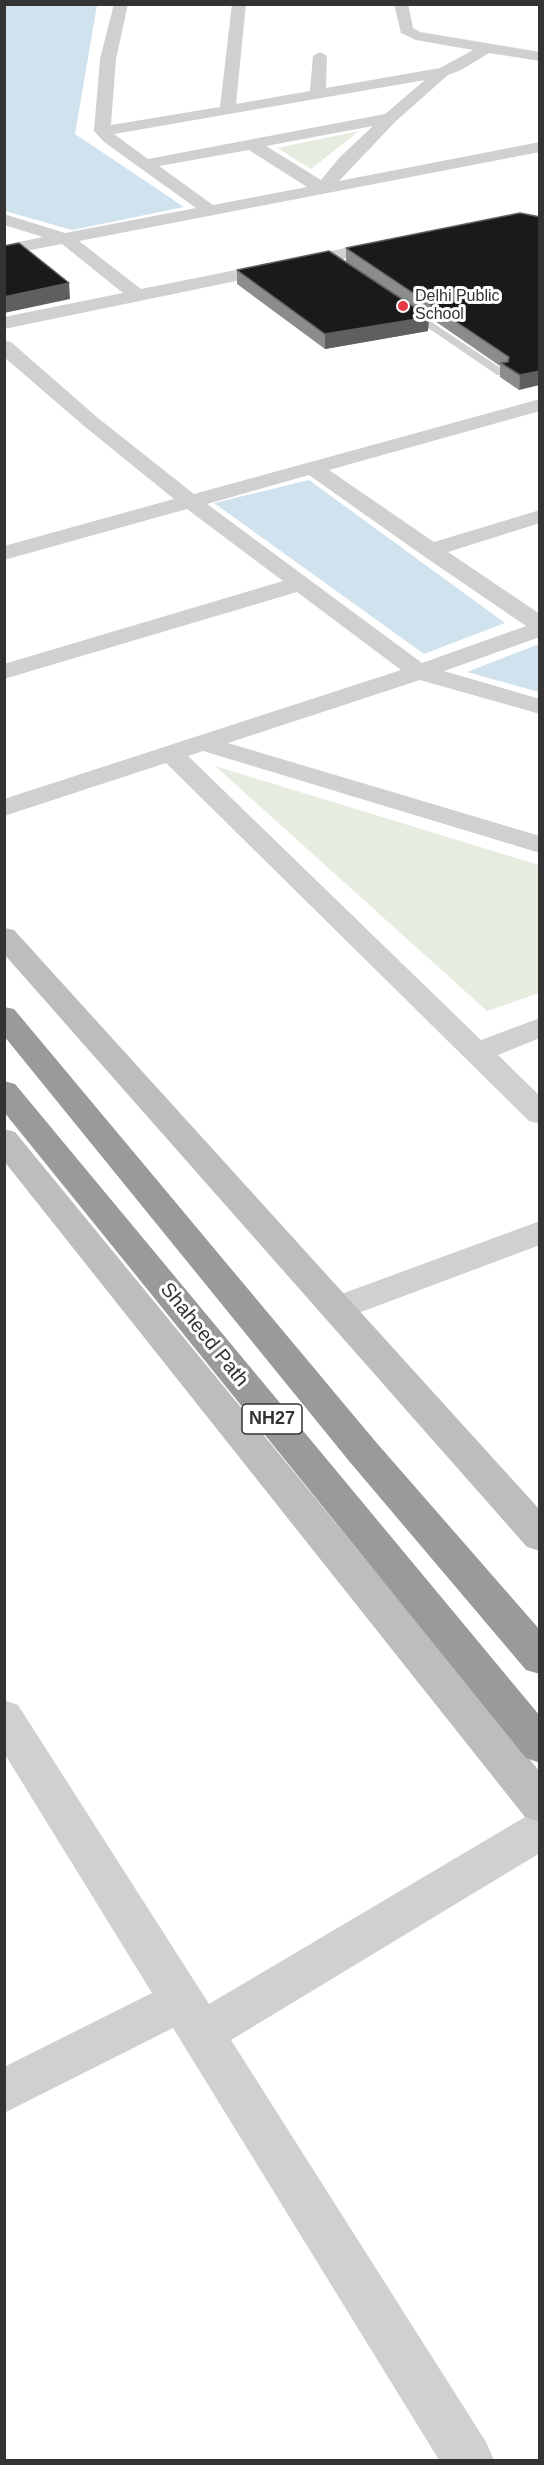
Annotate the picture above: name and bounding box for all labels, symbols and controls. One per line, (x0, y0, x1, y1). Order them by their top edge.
place label: Delhi Public School (415, 287, 499, 325)
marker: Delhi Public School (396, 299, 410, 313)
street label: Shaheed Path (155, 1278, 253, 1392)
road number: NH27 (242, 1404, 302, 1434)

